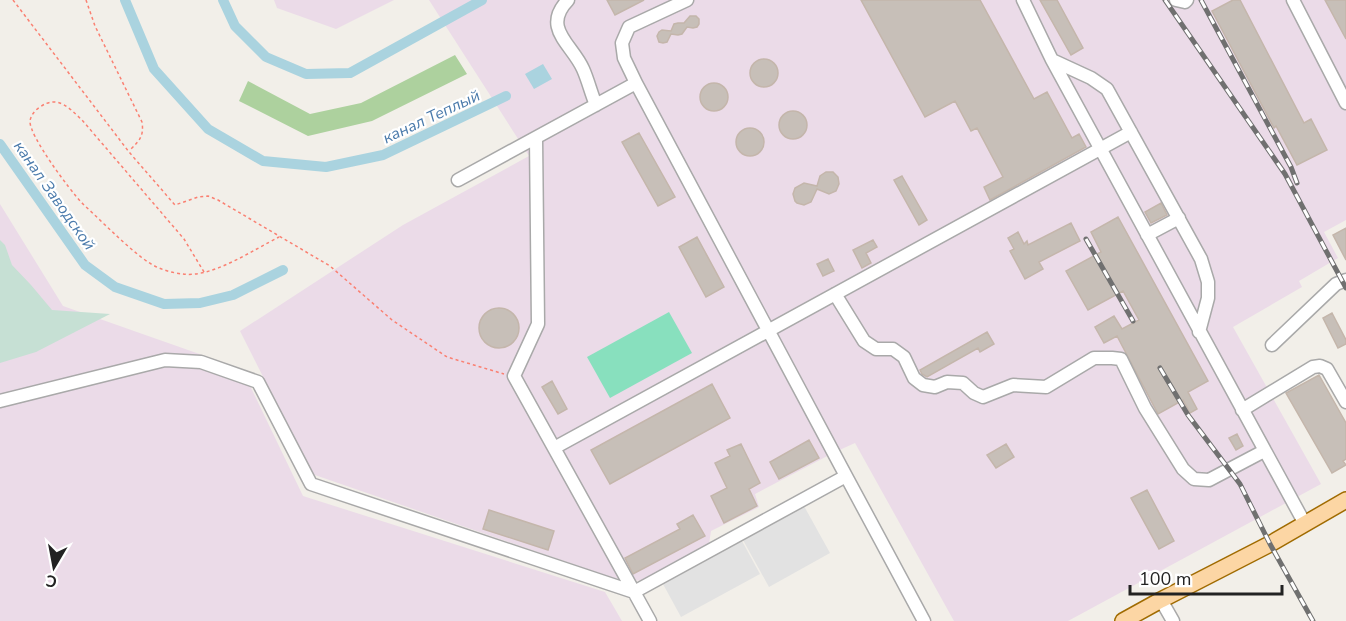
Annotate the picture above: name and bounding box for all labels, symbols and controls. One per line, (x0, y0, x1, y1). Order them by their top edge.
water label: канал Теплый (379, 85, 484, 149)
water label: канал Заводской (8, 136, 100, 255)
north arrow (24, 537, 84, 597)
scale bar (1130, 558, 1282, 596)
text: 100 m (1139, 567, 1191, 591)
text: С (44, 569, 59, 593)

